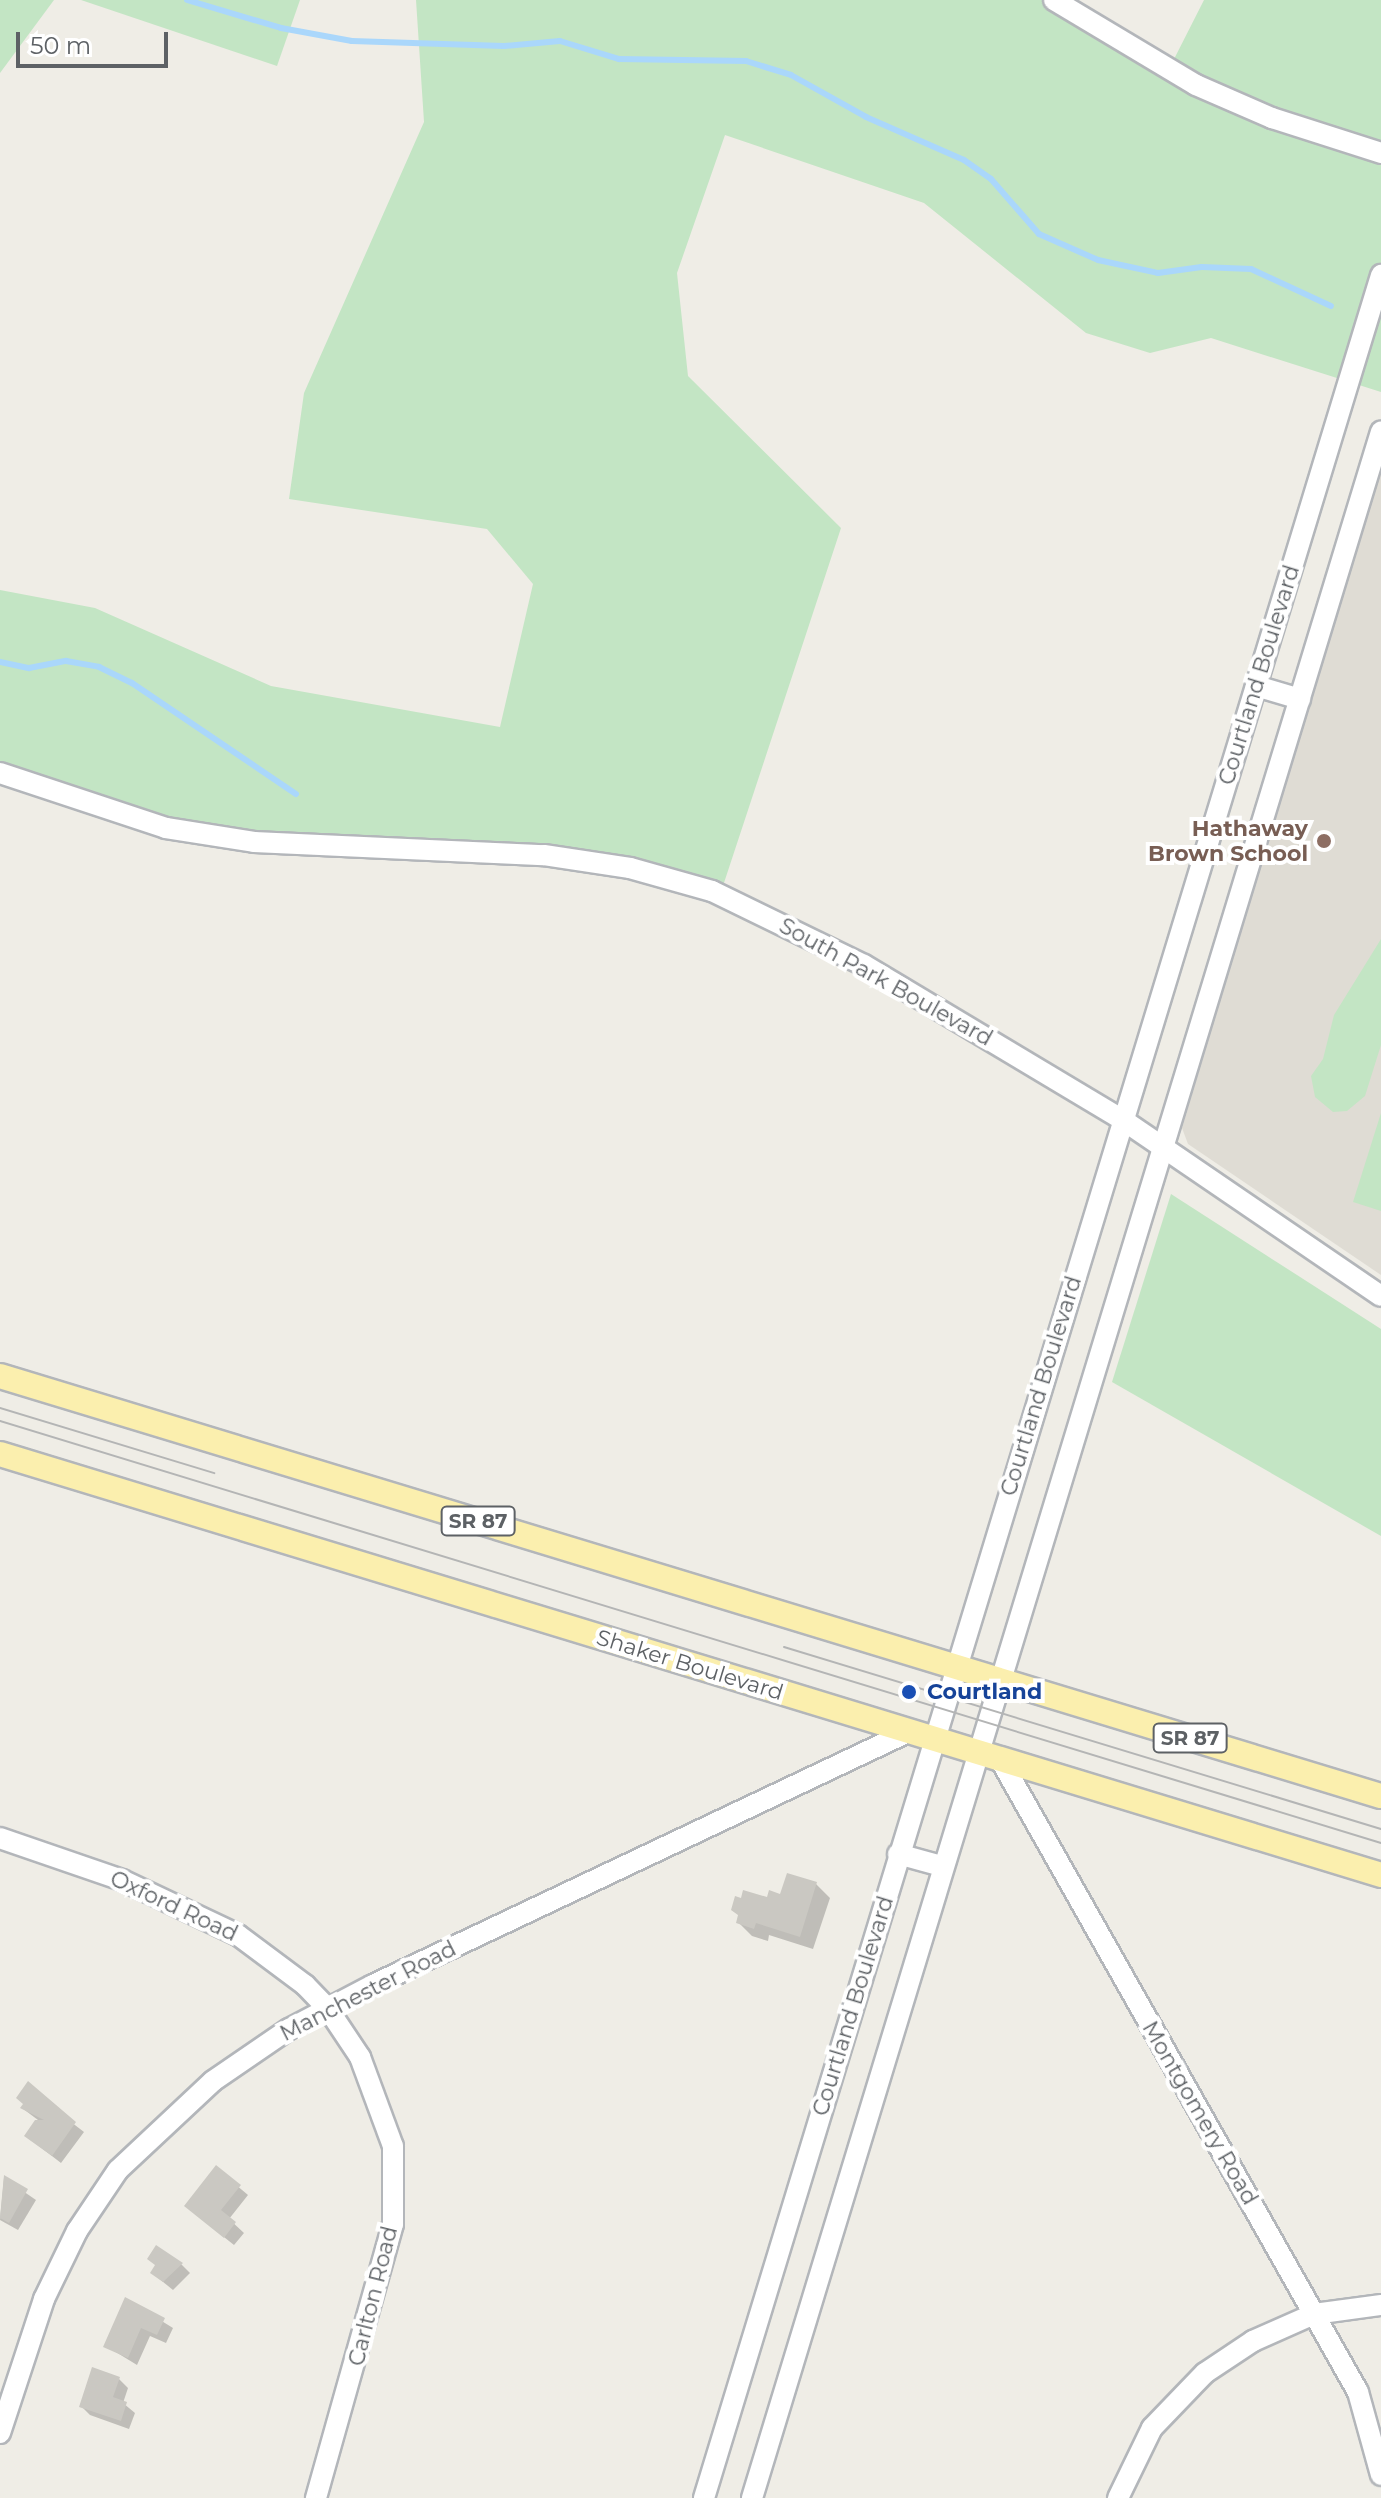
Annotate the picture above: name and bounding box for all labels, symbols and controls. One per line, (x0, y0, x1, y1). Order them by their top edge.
scale bar (20, 16, 172, 66)
text: 50 m (30, 31, 91, 60)
street label: Courtland Boulevard (1213, 562, 1305, 788)
place label: Hathaway Brown School (1148, 815, 1308, 866)
marker: Hathaway Brown School (1315, 832, 1333, 850)
street label: South Park Boulevard (775, 912, 997, 1052)
street label: Courtland Boulevard (995, 1273, 1087, 1499)
road number: SR 87 (440, 1505, 516, 1537)
street label: Shaker Boulevard (593, 1624, 787, 1706)
place label: Courtland (927, 1679, 1042, 1705)
marker: Courtland (898, 1681, 920, 1703)
road number: SR 87 (1152, 1722, 1228, 1754)
street label: Oxford Road (106, 1865, 242, 1947)
street label: Courtland Boulevard (807, 1893, 899, 2119)
street label: Manchester Road (276, 1935, 460, 2047)
street label: Montgomery Road (1137, 2017, 1263, 2209)
street label: Carlton Road (343, 2223, 403, 2369)

